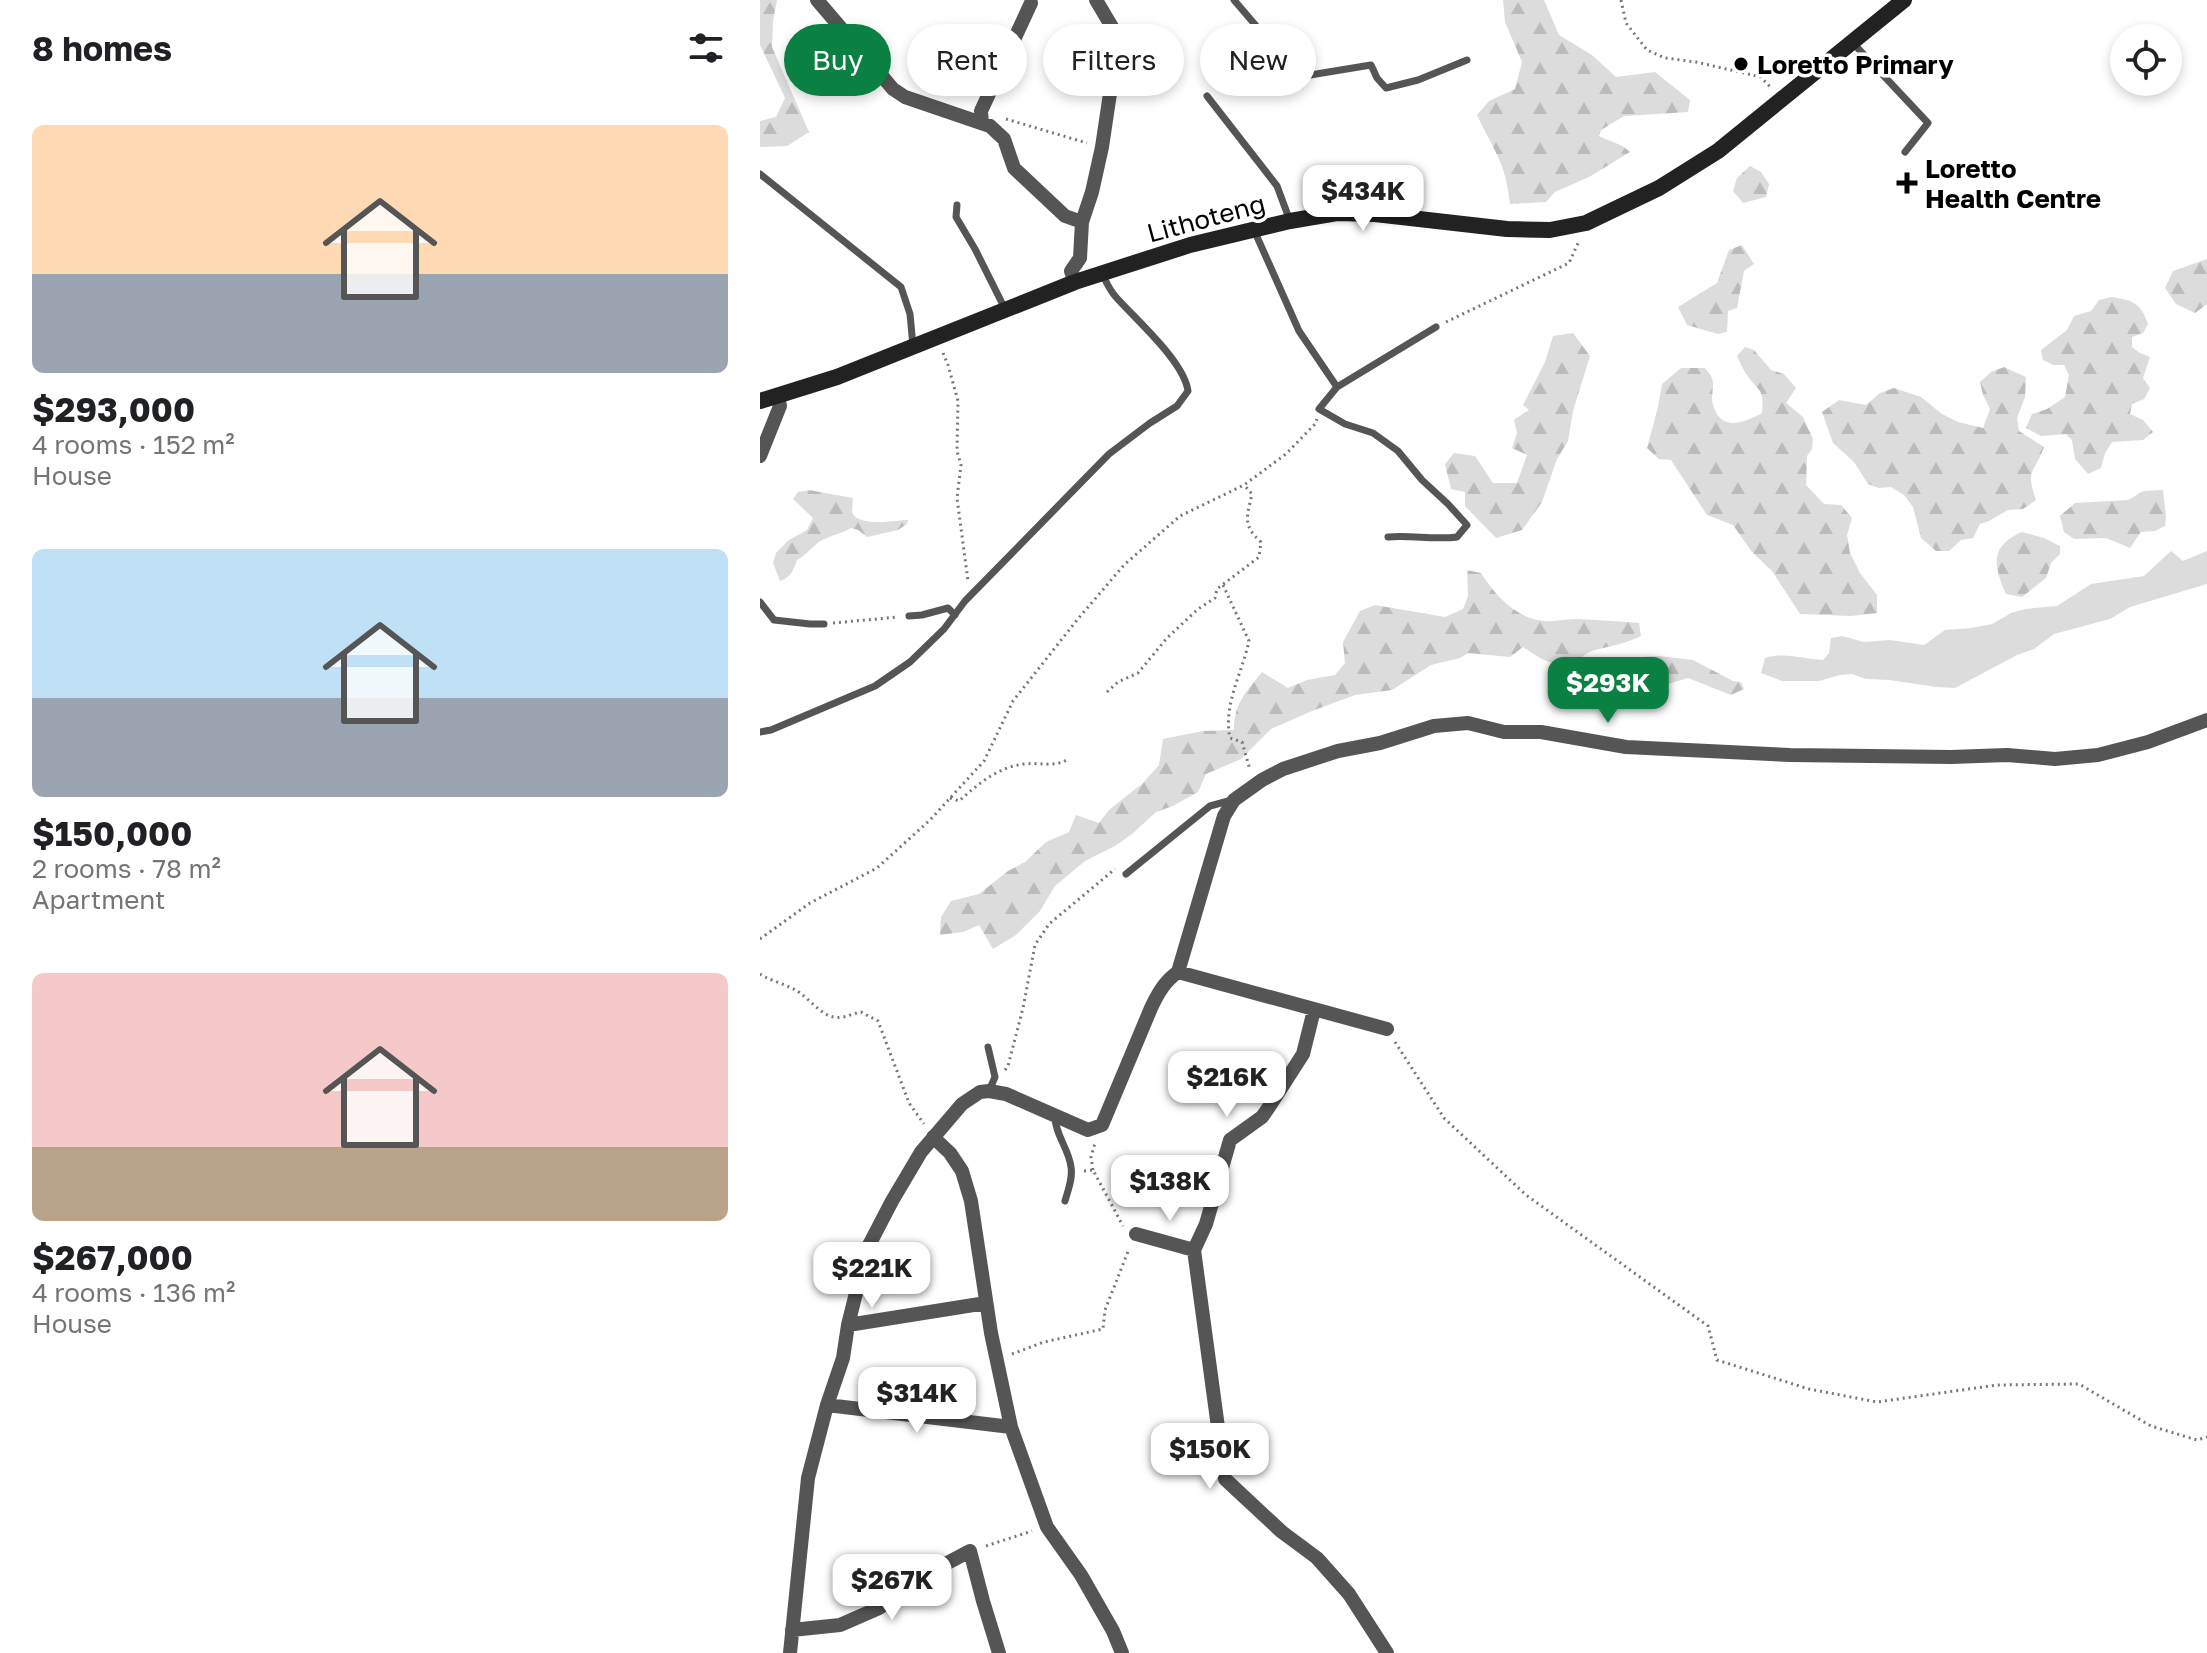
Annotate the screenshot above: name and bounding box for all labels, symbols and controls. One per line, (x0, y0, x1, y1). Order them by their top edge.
chip: Buy (784, 24, 891, 96)
chip: Rent (907, 24, 1027, 96)
chip: Filters (1043, 24, 1184, 96)
chip: New (1200, 24, 1316, 96)
map controls (2110, 24, 2182, 96)
button: locate (2110, 24, 2182, 96)
icon: filters (684, 26, 728, 70)
text: 8 homes (32, 28, 172, 68)
place label: Loretto Primary (1757, 49, 1954, 80)
marker: Loretto Primary (1732, 55, 1750, 73)
place label: Loretto Health Centre (1925, 153, 2101, 214)
pin: $434K (1307, 165, 1419, 233)
marker: Loretto Health Centre (1896, 172, 1918, 194)
text: $434K (1321, 175, 1405, 206)
icon: home (308, 177, 452, 321)
street label: Lithoteng (1143, 187, 1269, 249)
text: $293,000 (32, 389, 195, 429)
text: 4 rooms · 152 m² (32, 429, 235, 460)
text: House (32, 460, 112, 491)
icon: home (308, 601, 452, 745)
pin: $293K (1552, 657, 1664, 725)
text: $293K (1566, 667, 1650, 698)
text: $150,000 (32, 813, 192, 853)
text: 2 rooms · 78 m² (32, 853, 221, 884)
text: Apartment (32, 884, 165, 915)
icon: home (308, 1025, 452, 1169)
pin: $216K (1171, 1051, 1283, 1119)
text: $216K (1186, 1061, 1268, 1092)
pin: $138K (1114, 1155, 1226, 1223)
text: $138K (1129, 1165, 1211, 1196)
text: $267,000 (32, 1237, 193, 1277)
pin: $221K (816, 1242, 928, 1310)
text: $221K (831, 1252, 913, 1283)
text: 4 rooms · 136 m² (32, 1277, 235, 1308)
text: House (32, 1308, 112, 1339)
pin: $314K (861, 1367, 973, 1435)
text: $314K (876, 1377, 958, 1408)
pin: $150K (1154, 1423, 1266, 1491)
text: $150K (1169, 1433, 1251, 1464)
pin: $267K (836, 1554, 948, 1622)
text: $267K (851, 1564, 933, 1595)

